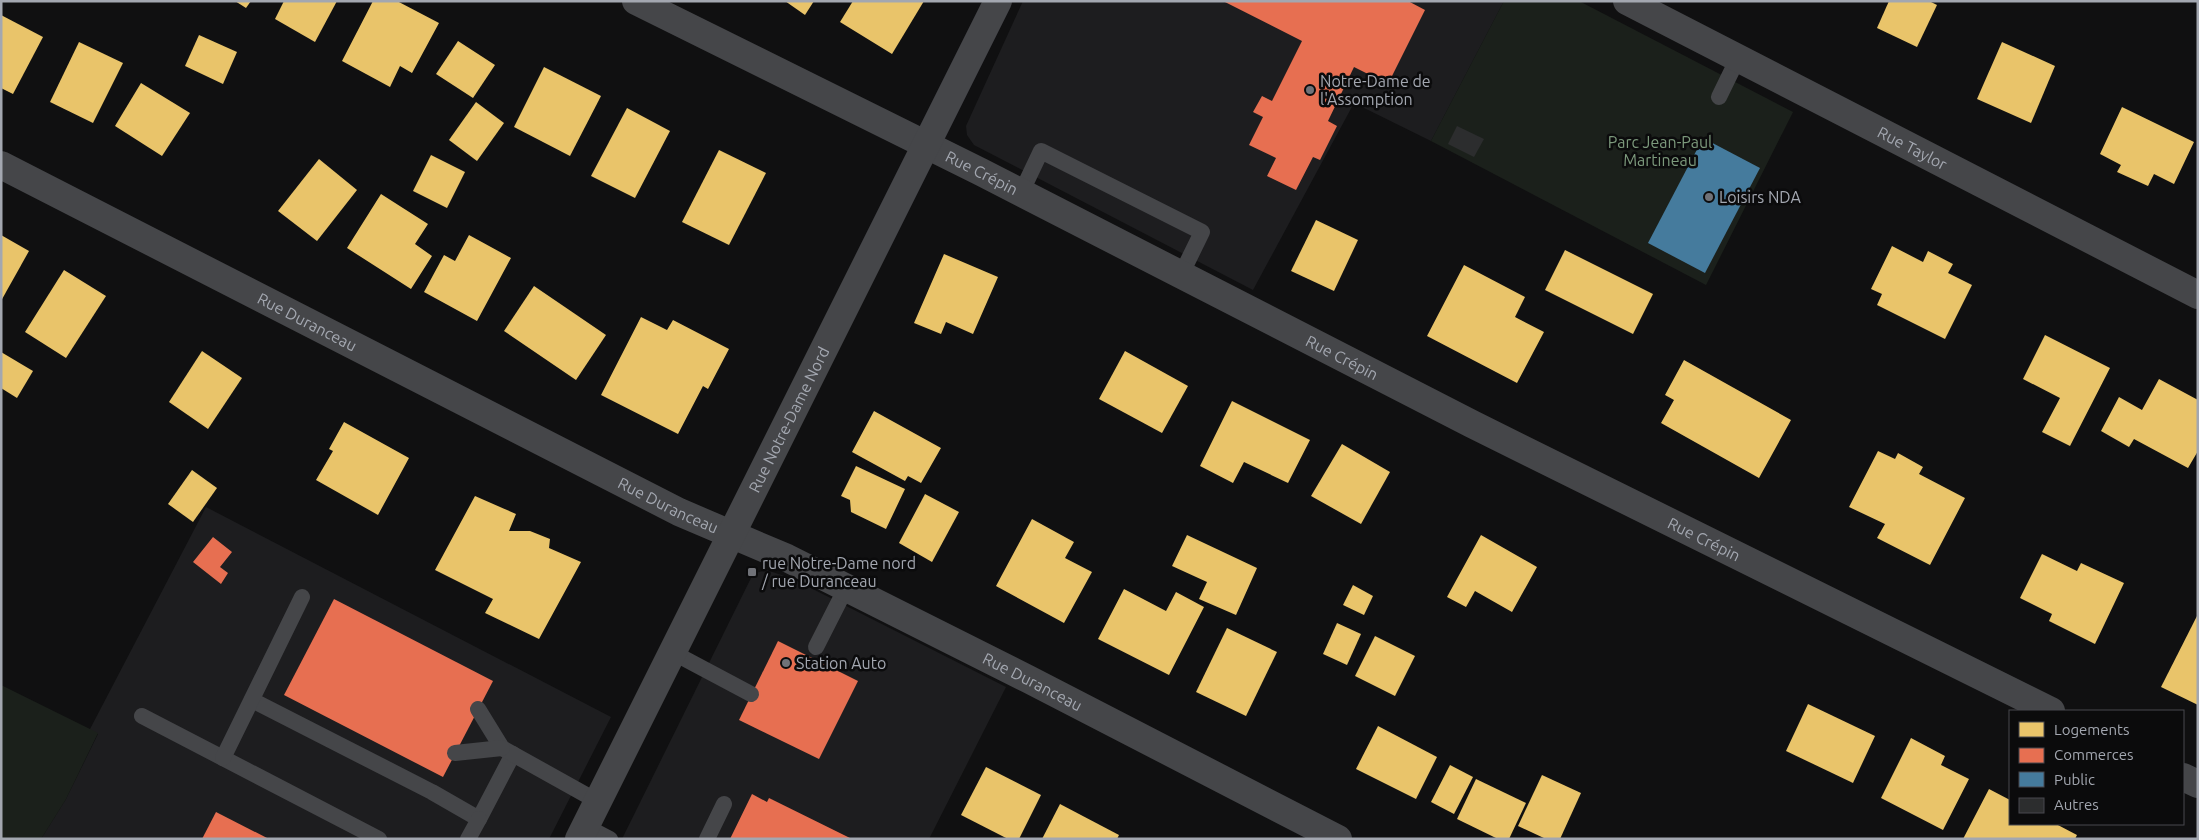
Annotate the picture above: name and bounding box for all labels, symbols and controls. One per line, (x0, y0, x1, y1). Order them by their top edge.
place label: Notre-Dame de l'Assomption (1320, 72, 1431, 108)
marker: Notre-Dame de l'Assomption (1304, 84, 1316, 96)
street label: Rue Taylor (1875, 123, 1950, 173)
park label: Parc Jean-Paul Martineau (1608, 133, 1712, 169)
street label: Rue Crépin (943, 147, 1021, 198)
place label: Loisirs NDA (1719, 188, 1801, 206)
marker: Loisirs NDA (1703, 191, 1715, 203)
street label: Rue Duranceau (255, 289, 360, 355)
street label: Rue Crépin (1303, 331, 1381, 383)
street label: Rue Notre-Dame Nord (745, 344, 833, 495)
street label: Rue Duranceau (615, 473, 721, 537)
street label: Rue Crépin (1665, 513, 1743, 565)
place label: rue Notre-Dame nord / rue Duranceau (761, 554, 916, 590)
marker: rue Notre-Dame nord / rue Duranceau (746, 566, 758, 578)
street label: Rue Duranceau (980, 649, 1085, 714)
place label: Station Auto (796, 654, 886, 672)
marker: Station Auto (780, 657, 792, 669)
legend (2009, 710, 2184, 825)
text: Logements (2054, 721, 2130, 738)
text: Commerces (2054, 746, 2134, 763)
text: Public (2054, 771, 2095, 788)
text: Autres (2054, 796, 2099, 813)

